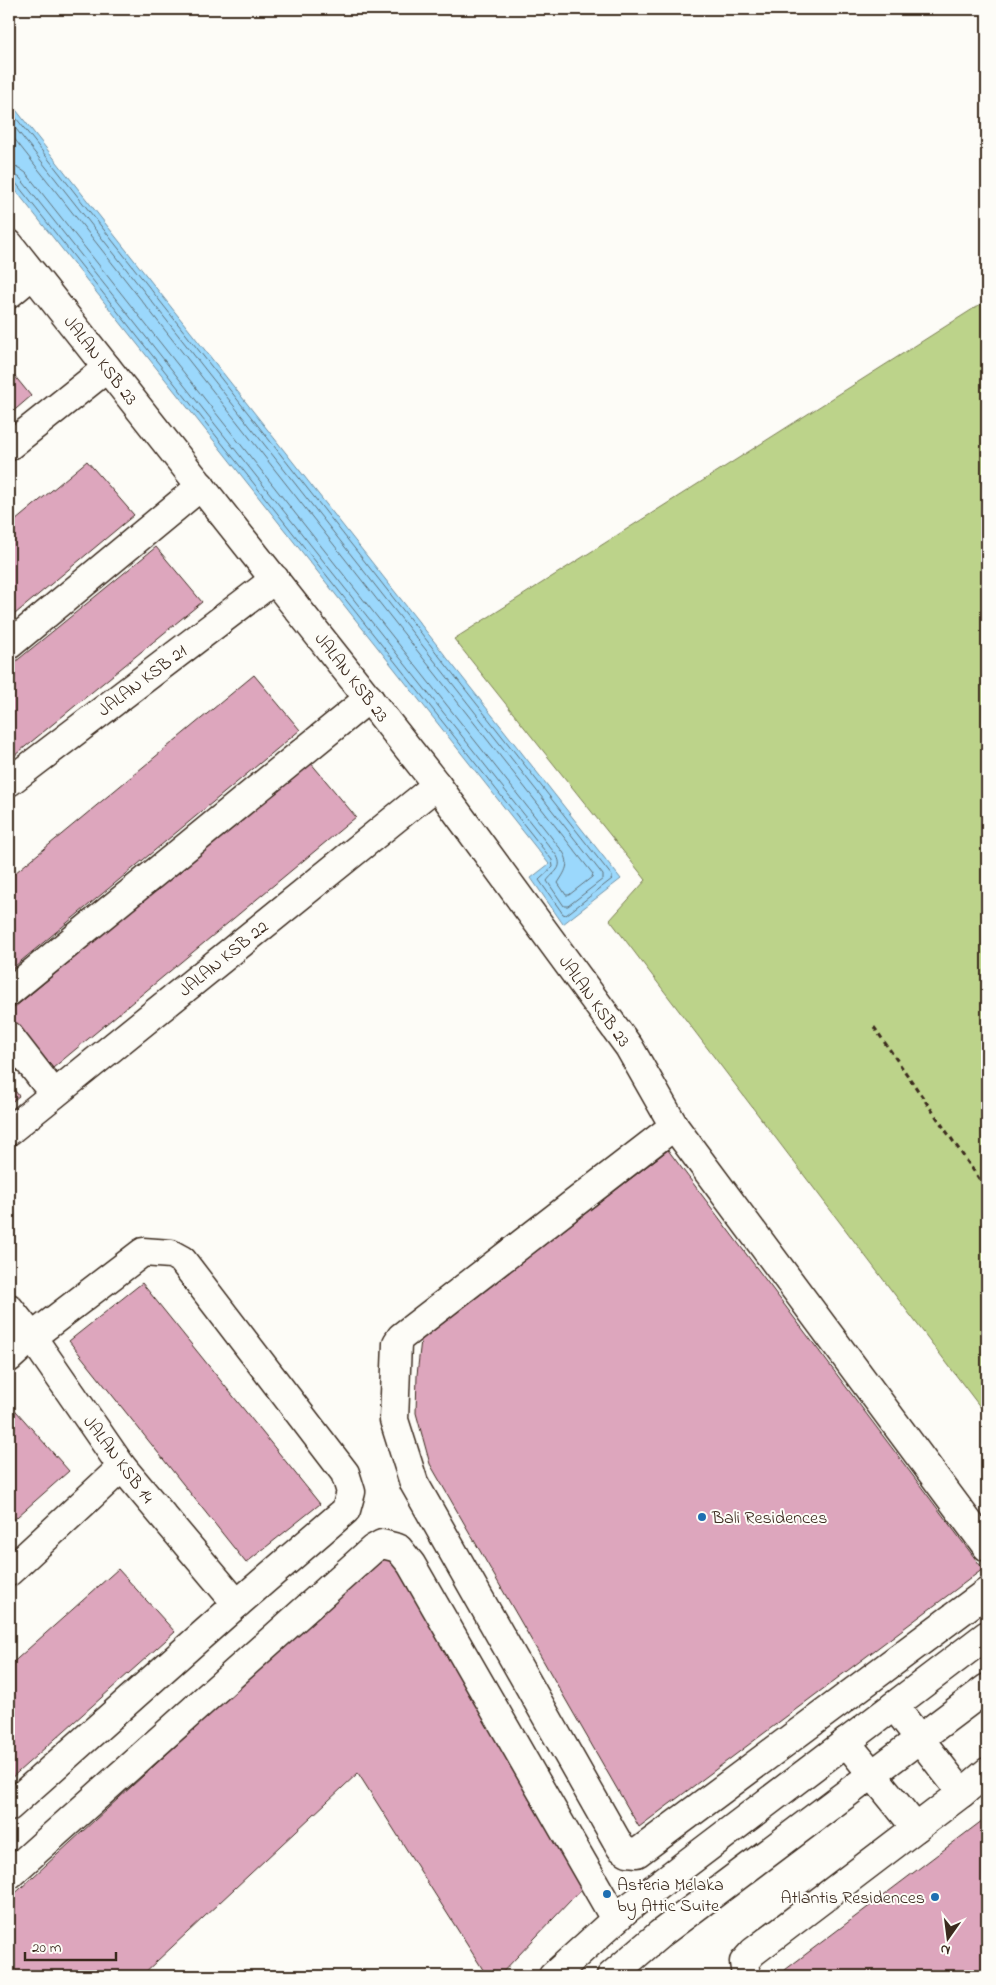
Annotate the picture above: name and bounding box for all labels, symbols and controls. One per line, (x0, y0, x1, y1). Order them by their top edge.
street label: JALAN KSB 23 (56, 311, 143, 412)
street label: JALAN KSB 23 (307, 628, 394, 729)
street label: JALAN KSB 21 (93, 639, 194, 724)
street label: JALAN KSB 22 (174, 915, 275, 1004)
street label: JALAN KSB 23 (551, 951, 636, 1053)
street label: JALAN KSB 14 (76, 1411, 160, 1510)
place label: Bali Residences (711, 1506, 827, 1532)
marker: Bali Residences (696, 1511, 708, 1523)
place label: Asteria Melaka by Attic Suite (617, 1873, 724, 1920)
place label: Atlantis Residences (781, 1886, 925, 1912)
marker: Asteria Melaka by Attic Suite (601, 1888, 613, 1900)
marker: Atlantis Residences (929, 1891, 941, 1903)
north arrow (924, 1912, 974, 1962)
scale bar (25, 1930, 116, 1962)
text: 20 m (32, 1937, 62, 1959)
text: N (938, 1938, 952, 1960)

